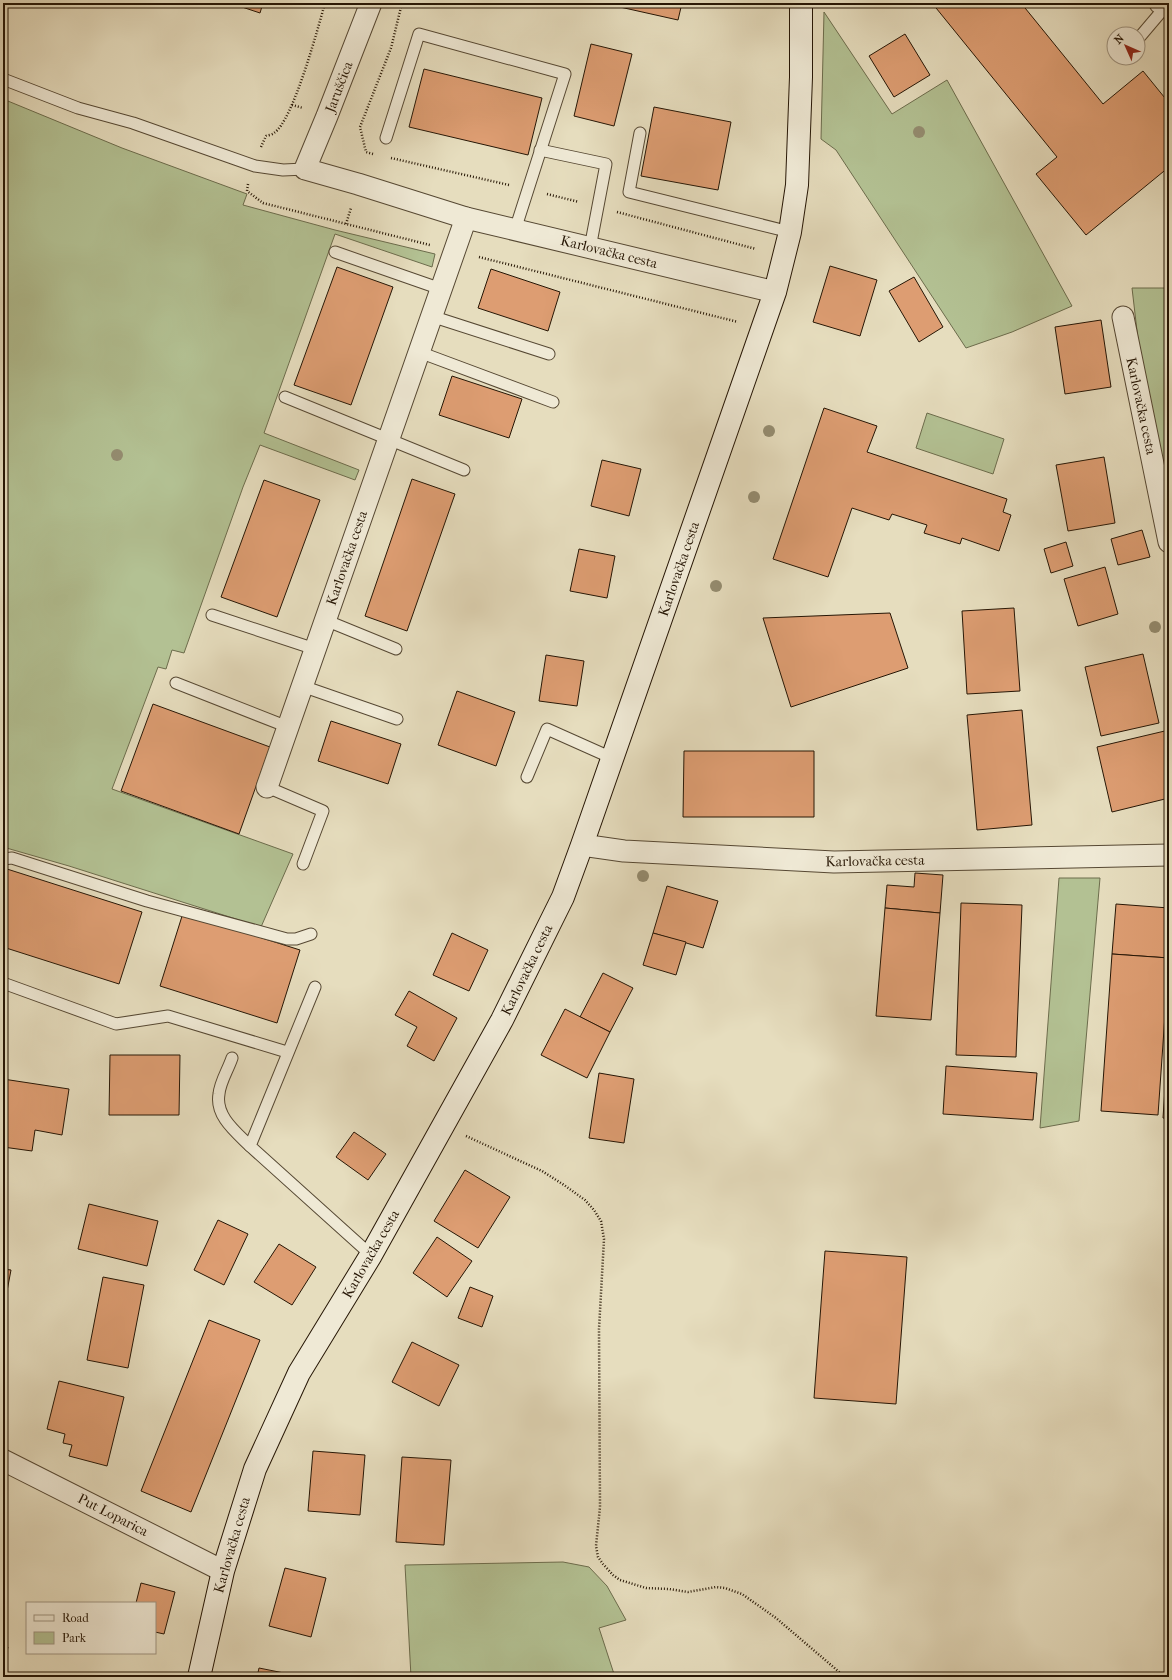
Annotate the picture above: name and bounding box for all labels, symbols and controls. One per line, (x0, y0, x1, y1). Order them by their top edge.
north arrow (1106, 26, 1146, 66)
text: N (1112, 31, 1127, 47)
street label: Jaruščica (321, 59, 357, 116)
street label: Karlovačka cesta (559, 232, 660, 272)
street label: Karlovačka cesta (1122, 356, 1160, 457)
street label: Karlovačka cesta (323, 508, 371, 608)
street label: Karlovačka cesta (655, 519, 703, 619)
street label: Karlovačka cesta (825, 852, 925, 870)
street label: Karlovačka cesta (498, 921, 557, 1018)
street label: Karlovačka cesta (339, 1206, 403, 1301)
street label: Put Loparica (75, 1490, 151, 1540)
street label: Karlovačka cesta (210, 1495, 254, 1595)
legend (26, 1602, 156, 1654)
text: Road (62, 1611, 89, 1625)
text: Park (62, 1631, 87, 1645)

